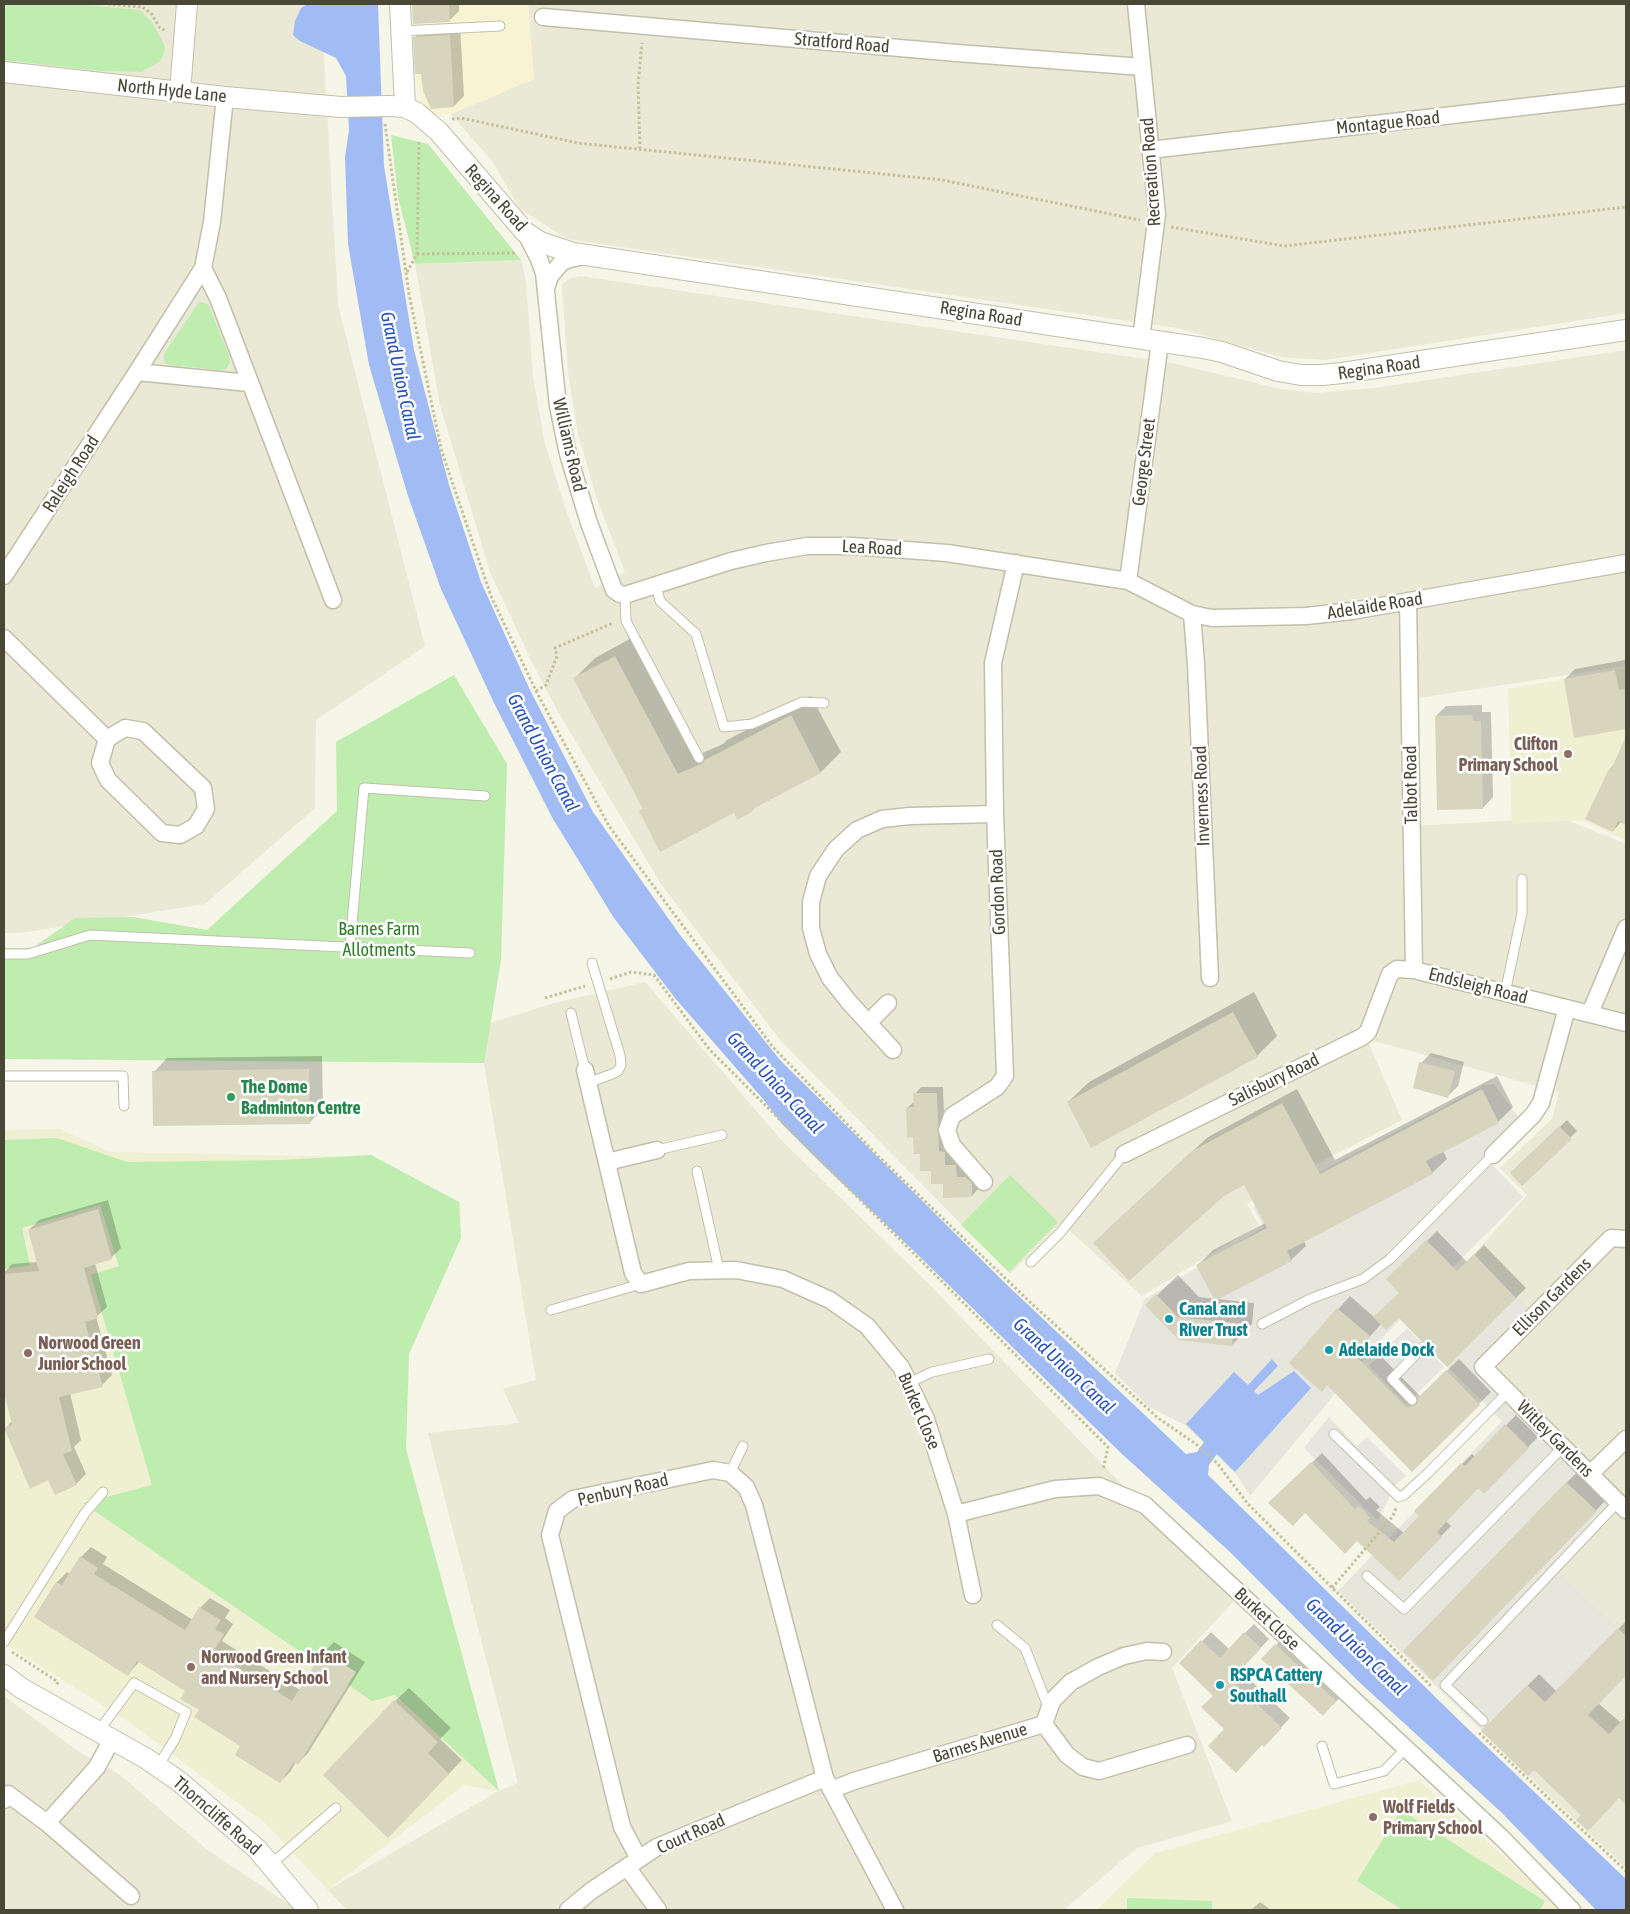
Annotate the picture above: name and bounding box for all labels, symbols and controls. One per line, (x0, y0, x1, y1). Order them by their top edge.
street label: Stratford Road (794, 28, 890, 58)
street label: North Hyde Lane (116, 75, 228, 107)
street label: Montague Road (1335, 107, 1441, 139)
street label: Recreation Road (1136, 117, 1166, 227)
street label: Regina Road (460, 160, 532, 236)
street label: Regina Road (938, 297, 1024, 331)
water label: Grand Union Canal (375, 310, 425, 442)
street label: Regina Road (1336, 352, 1422, 384)
street label: Williams Road (548, 396, 590, 494)
street label: George Street (1128, 417, 1160, 507)
street label: Raleigh Road (38, 431, 104, 517)
street label: Lea Road (841, 536, 903, 560)
street label: Adelaide Road (1326, 588, 1424, 624)
water label: Grand Union Canal (502, 690, 584, 816)
place label: Clifton Primary School (1459, 733, 1558, 776)
street label: Inverness Road (1189, 745, 1215, 847)
street label: Talbot Road (1400, 745, 1422, 825)
marker: Clifton Primary School (1562, 748, 1574, 760)
street label: Gordon Road (986, 849, 1010, 935)
park label: Barnes Farm Allotments (338, 918, 420, 961)
street label: Endsleigh Road (1426, 963, 1530, 1009)
water label: Grand Union Canal (722, 1027, 828, 1139)
street label: Salisbury Road (1225, 1049, 1323, 1111)
place label: The Dome Badminton Centre (241, 1076, 361, 1118)
marker: The Dome Badminton Centre (225, 1091, 237, 1103)
street label: Ellison Gardens (1508, 1253, 1596, 1341)
place label: Canal and River Trust (1179, 1298, 1248, 1340)
water label: Grand Union Canal (1008, 1313, 1120, 1419)
marker: Canal and River Trust (1163, 1313, 1175, 1325)
place label: Norwood Green Junior School (38, 1332, 141, 1375)
place label: Adelaide Dock (1339, 1339, 1434, 1361)
marker: Adelaide Dock (1323, 1344, 1335, 1356)
marker: Norwood Green Junior School (22, 1347, 34, 1359)
street label: Burket Close (893, 1369, 945, 1453)
street label: Witley Gardens (1512, 1396, 1598, 1482)
street label: Penbury Road (576, 1469, 670, 1511)
street label: Burket Close (1230, 1583, 1304, 1655)
water label: Grand Union Canal (1301, 1593, 1411, 1701)
place label: Norwood Green Infant and Nursery School (201, 1646, 347, 1688)
marker: Norwood Green Infant and Nursery School (185, 1661, 197, 1673)
place label: RSPCA Cattery Southall (1230, 1664, 1322, 1706)
marker: RSPCA Cattery Southall (1214, 1679, 1226, 1691)
street label: Barnes Avenue (930, 1718, 1030, 1768)
street label: Thorncliffe Road (169, 1772, 265, 1860)
place label: Wolf Fields Primary School (1383, 1796, 1482, 1838)
street label: Court Road (654, 1809, 728, 1859)
marker: Wolf Fields Primary School (1367, 1811, 1379, 1823)

